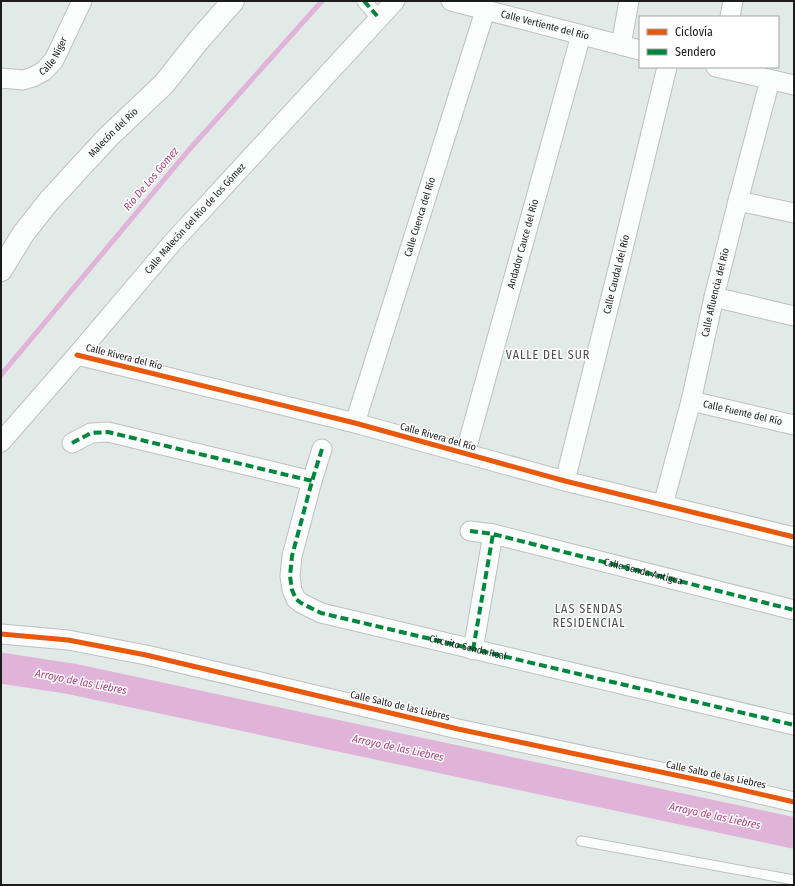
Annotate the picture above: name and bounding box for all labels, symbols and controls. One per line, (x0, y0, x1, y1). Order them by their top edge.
street label: Calle Vertiente del Río (499, 8, 590, 43)
legend (639, 16, 779, 68)
text: Ciclovía (675, 25, 713, 39)
street label: Calle Níger (37, 35, 70, 78)
text: Sendero (675, 45, 716, 59)
street label: Malecón del Río (86, 106, 141, 160)
water label: Rio De Los Gomez (121, 144, 182, 213)
street label: Calle Malecón del Río de los Gómez (142, 161, 248, 276)
street label: Calle Cuenca del Río (402, 176, 438, 258)
street label: Andador Cauce del Río (505, 198, 541, 290)
street label: Calle Caudal del Río (601, 234, 632, 315)
street label: Calle Afluencia del Río (699, 247, 732, 338)
street label: Calle Rivera del Río (84, 341, 164, 372)
district label: VALLE DEL SUR (506, 348, 590, 362)
street label: Calle Fuente del Río (702, 398, 783, 428)
street label: Calle Rivera del Río (399, 419, 478, 454)
street label: Calle Senda Antigua (602, 556, 684, 588)
district label: LAS SENDAS RESIDENCIAL (553, 602, 625, 630)
street label: Circuito Senda Real (428, 633, 508, 663)
water label: Arroyo de las Liebres (33, 667, 128, 697)
street label: Calle Salto de las Liebres (349, 689, 451, 723)
water label: Arroyo de las Liebres (350, 732, 445, 764)
street label: Calle Salto de las Liebres (665, 759, 767, 791)
water label: Arroyo de las Liebres (667, 800, 762, 832)

